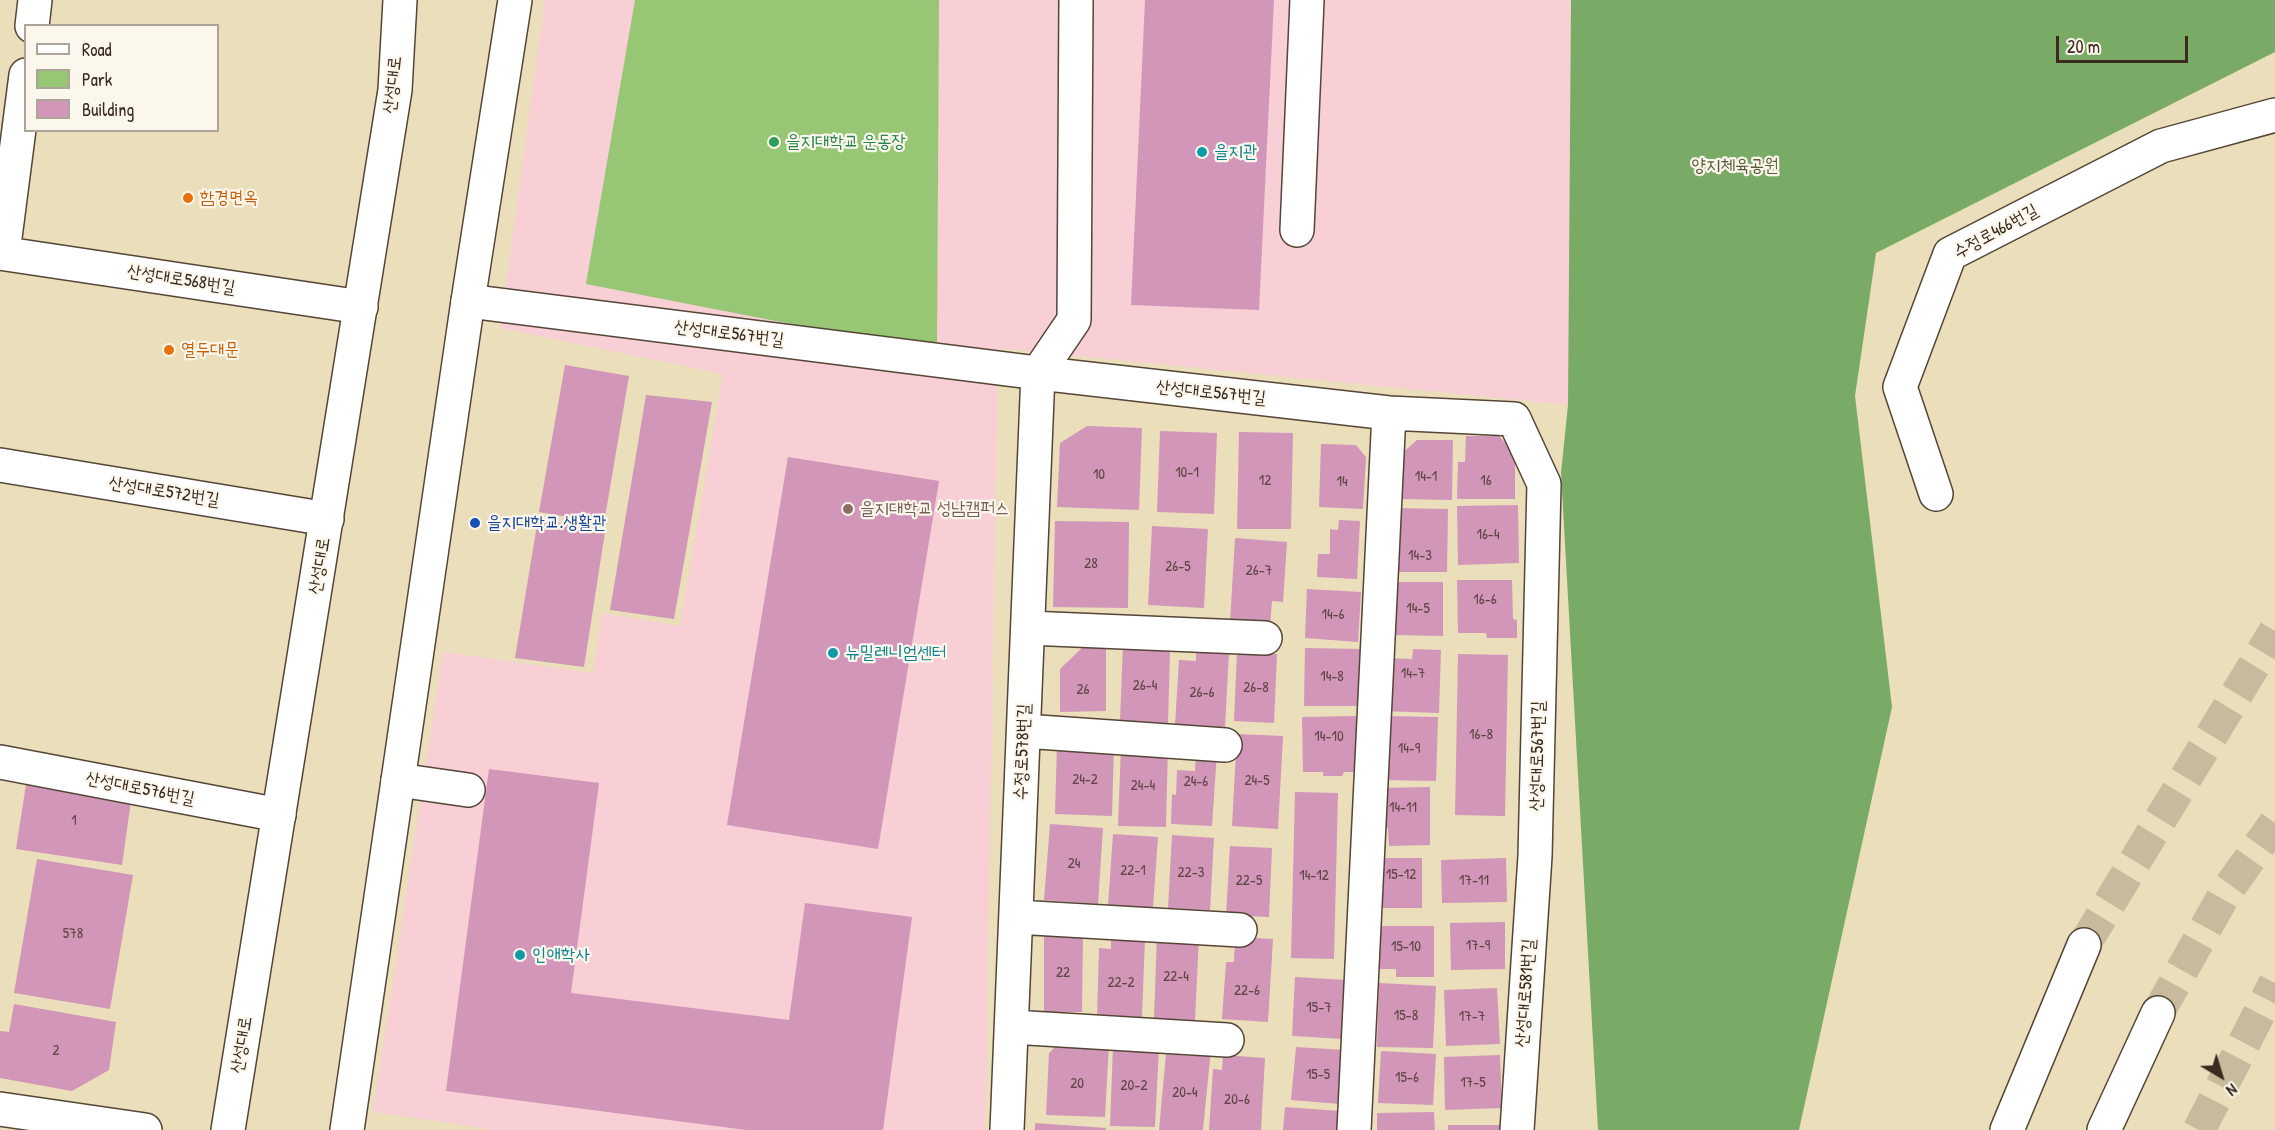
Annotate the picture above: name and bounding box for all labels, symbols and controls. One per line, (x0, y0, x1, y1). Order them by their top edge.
legend (24, 24, 219, 132)
scale bar (2059, 24, 2191, 62)
text: 20 m (2067, 34, 2100, 59)
text: Road (82, 37, 112, 62)
street label: 산성대로 (379, 55, 407, 115)
text: Park (82, 67, 112, 92)
text: Building (82, 97, 134, 122)
place label: 을지대학교 운동장 (786, 131, 906, 153)
marker: 을지대학교 운동장 (767, 135, 781, 149)
place label: 을지관 (1214, 141, 1257, 163)
marker: 을지관 (1195, 145, 1209, 159)
park label: 양지체육공원 (1692, 155, 1778, 177)
place label: 함경면옥 (200, 187, 258, 209)
marker: 함경면옥 (181, 191, 195, 205)
street label: 수정로466번길 (1950, 200, 2042, 264)
street label: 산성대로568번길 (125, 261, 237, 299)
street label: 산성대로567번길 (673, 317, 785, 351)
place label: 열두대문 (181, 339, 239, 361)
marker: 열두대문 (162, 343, 176, 357)
street label: 산성대로567번길 (1155, 376, 1267, 410)
house number: 10-1 (1175, 464, 1199, 482)
house number: 10 (1093, 466, 1105, 484)
house number: 14-1 (1415, 468, 1437, 486)
house number: 12 (1259, 472, 1271, 490)
house number: 16 (1480, 472, 1492, 490)
street label: 산성대로572번길 (107, 473, 221, 511)
house number: 14 (1336, 473, 1348, 491)
place label: 을지대학교 성남캠퍼스 (860, 498, 1009, 520)
marker: 을지대학교 성남캠퍼스 (841, 502, 855, 516)
place label: 을지대학교.생활관 (487, 512, 607, 534)
marker: 을지대학교.생활관 (468, 516, 482, 530)
house number: 16-4 (1476, 526, 1500, 544)
street label: 산성대로 (305, 536, 335, 596)
house number: 14-3 (1408, 547, 1432, 565)
house number: 28 (1084, 555, 1098, 573)
house number: 26-5 (1165, 558, 1191, 576)
house number: 26-7 (1246, 562, 1272, 580)
house number: 16-6 (1473, 591, 1497, 609)
house number: 14-5 (1406, 600, 1430, 618)
house number: 14-6 (1321, 606, 1345, 624)
place label: 뉴밀레니엄센터 (845, 642, 946, 664)
marker: 뉴밀레니엄센터 (826, 646, 840, 660)
house number: 14-7 (1401, 665, 1425, 683)
house number: 14-8 (1320, 668, 1344, 686)
house number: 26-4 (1133, 677, 1157, 695)
house number: 26-8 (1243, 679, 1269, 697)
house number: 26 (1076, 681, 1090, 699)
house number: 26-6 (1189, 684, 1215, 702)
street label: 산성대로567번길 (1526, 701, 1550, 811)
street label: 수정로578번길 (1011, 703, 1035, 801)
house number: 16-8 (1469, 726, 1493, 744)
house number: 14-10 (1314, 728, 1344, 746)
house number: 14-9 (1398, 740, 1420, 758)
street label: 산성대로576번길 (84, 768, 196, 810)
house number: 24-2 (1072, 771, 1098, 789)
house number: 24-5 (1244, 772, 1270, 790)
house number: 24-6 (1184, 773, 1208, 791)
house number: 24-4 (1131, 777, 1155, 795)
house number: 14-11 (1389, 799, 1417, 817)
house number: 1 (71, 812, 77, 830)
house number: 24 (1068, 855, 1080, 873)
house number: 22-1 (1120, 862, 1146, 880)
house number: 22-3 (1178, 864, 1204, 882)
house number: 15-12 (1386, 866, 1416, 884)
house number: 14-12 (1299, 867, 1329, 885)
house number: 22-5 (1236, 872, 1262, 890)
house number: 17-11 (1459, 872, 1489, 890)
house number: 578 (63, 925, 83, 943)
house number: 17-9 (1466, 937, 1490, 955)
house number: 15-10 (1391, 938, 1421, 956)
street label: 산성대로581번길 (1511, 938, 1541, 1048)
place label: 인애학사 (532, 944, 590, 966)
marker: 인애학사 (513, 948, 527, 962)
house number: 22 (1056, 964, 1070, 982)
house number: 22-4 (1163, 968, 1189, 986)
house number: 22-2 (1107, 974, 1135, 992)
house number: 22-6 (1234, 982, 1260, 1000)
house number: 15-7 (1306, 999, 1332, 1017)
house number: 15-8 (1394, 1007, 1418, 1025)
house number: 17-7 (1459, 1008, 1485, 1026)
street label: 산성대로 (227, 1015, 257, 1075)
house number: 2 (52, 1042, 60, 1060)
north arrow (2191, 1046, 2251, 1106)
house number: 15-5 (1306, 1066, 1330, 1084)
house number: 15-6 (1395, 1069, 1419, 1087)
house number: 17-5 (1460, 1074, 1486, 1092)
house number: 20 (1070, 1075, 1084, 1093)
house number: 20-2 (1121, 1077, 1147, 1095)
text: N (2222, 1079, 2242, 1101)
house number: 20-4 (1172, 1084, 1198, 1102)
house number: 20-6 (1224, 1091, 1250, 1109)

